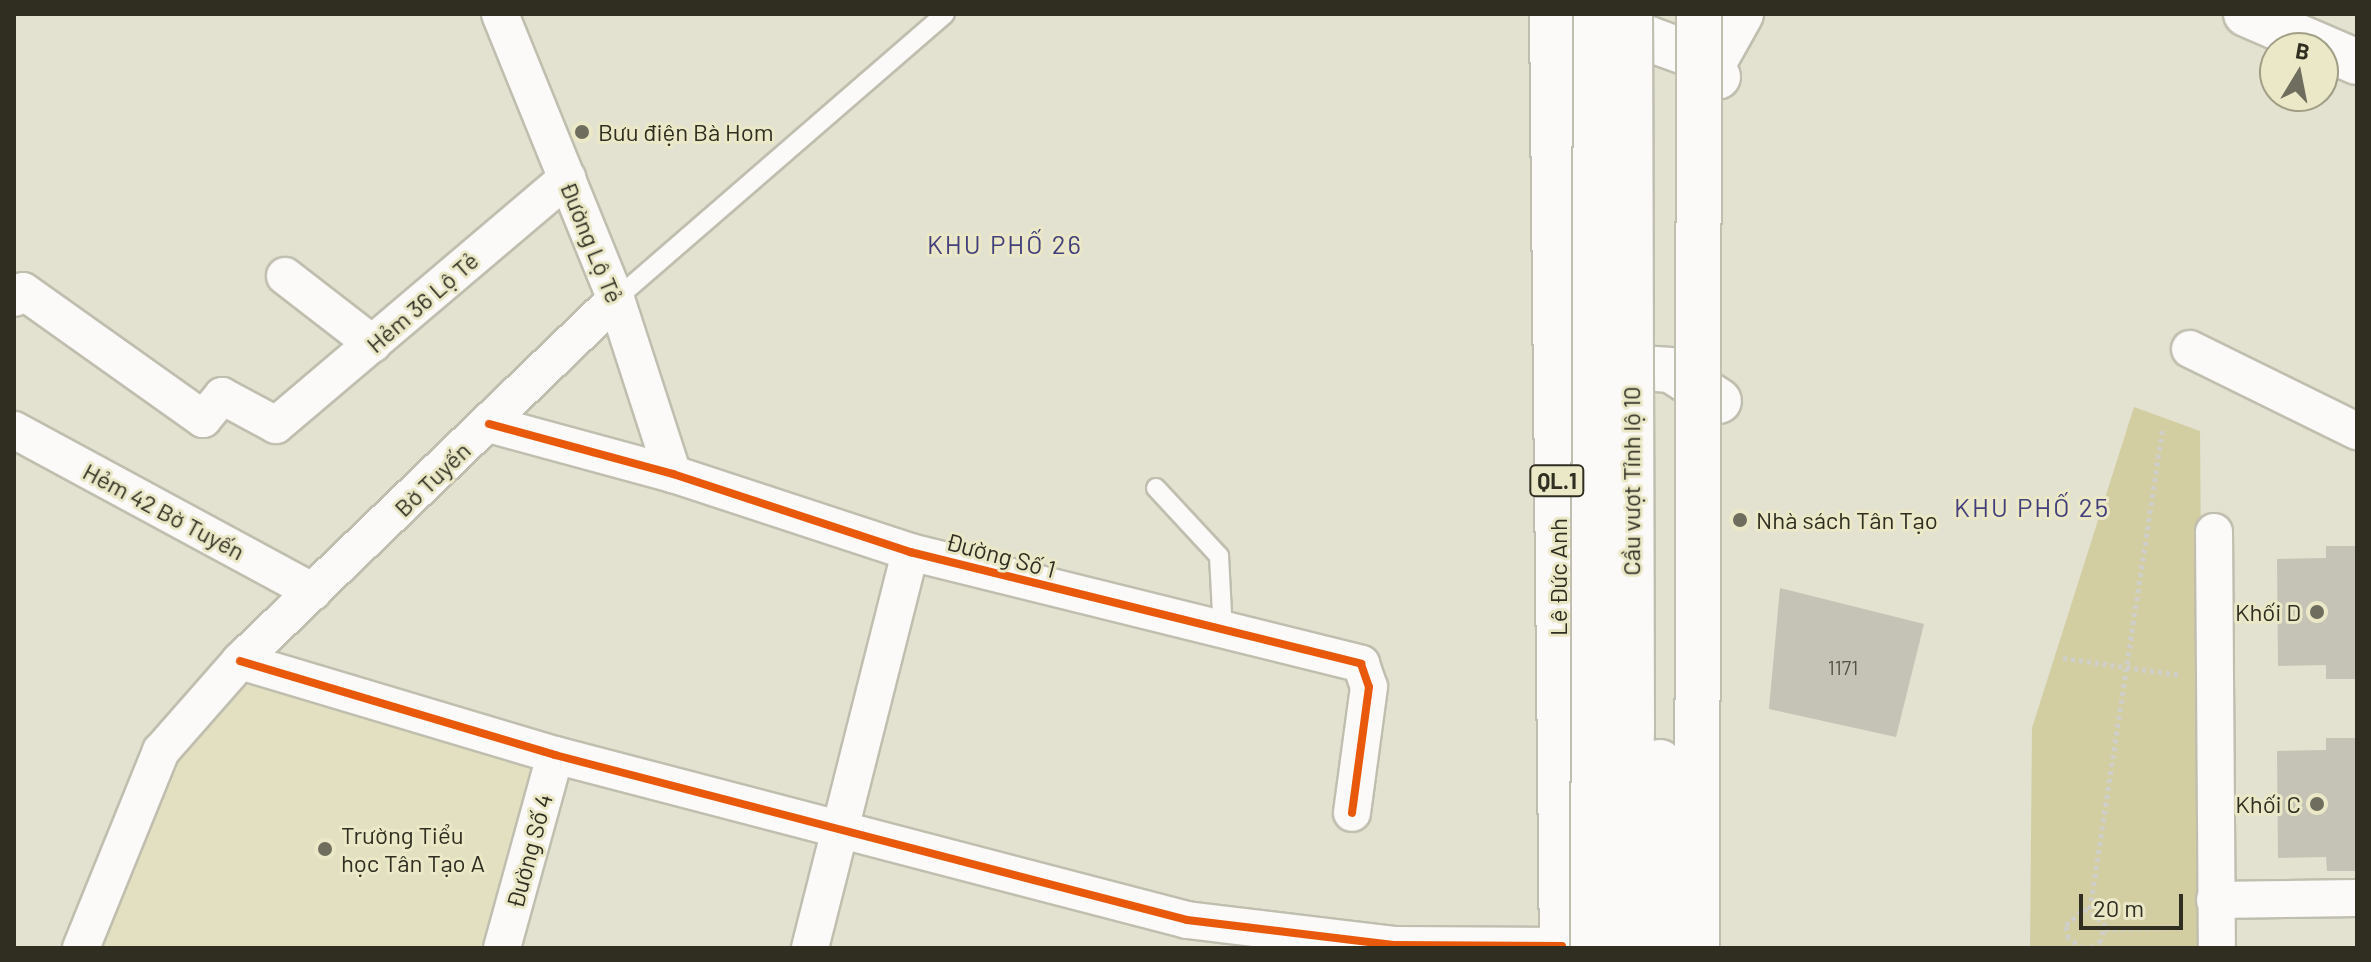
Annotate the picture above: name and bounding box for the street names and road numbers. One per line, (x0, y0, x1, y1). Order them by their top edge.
street label: Đường Lộ Tẻ (555, 177, 629, 307)
street label: Hẻm 36 Lộ Tẻ (360, 246, 484, 358)
street label: Cầu vượt Tỉnh lộ 10 (1617, 386, 1645, 576)
street label: Bờ Tuyến (388, 436, 476, 522)
street label: Hẻm 42 Bờ Tuyến (78, 456, 250, 566)
road number: QL.1 (1529, 463, 1585, 499)
street label: Lê Đức Anh (1544, 518, 1572, 636)
street label: Đường Số 1 (943, 527, 1059, 583)
street label: Đường Số 4 (500, 791, 558, 911)

